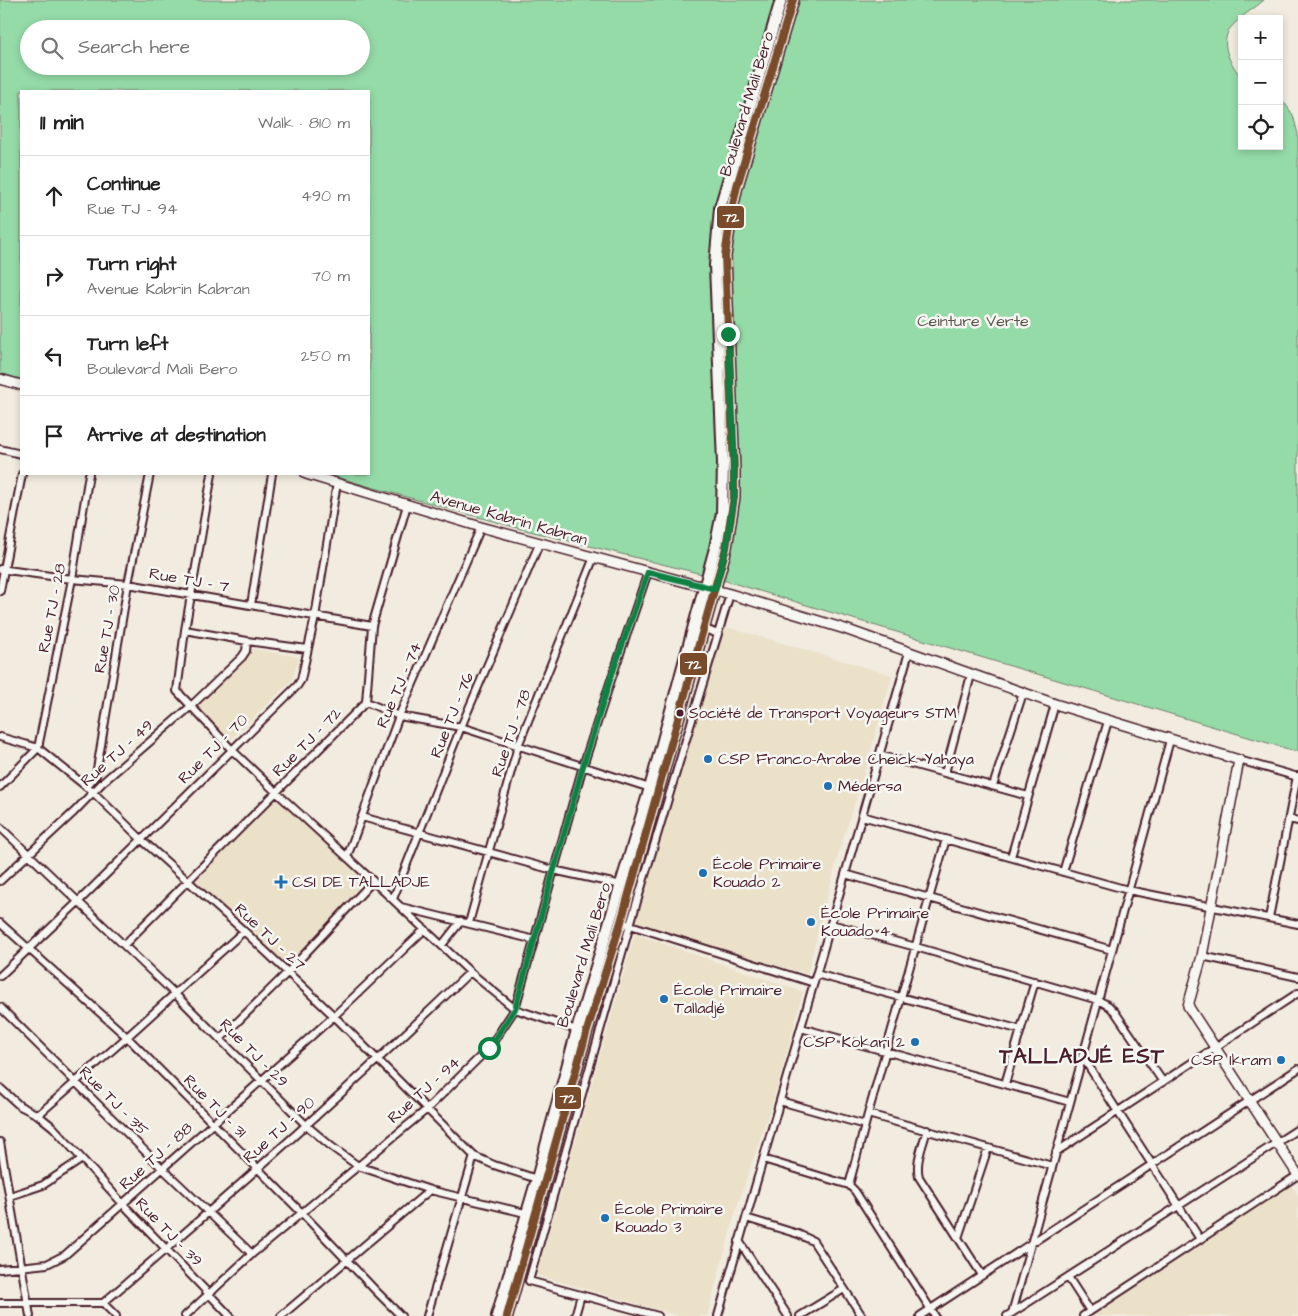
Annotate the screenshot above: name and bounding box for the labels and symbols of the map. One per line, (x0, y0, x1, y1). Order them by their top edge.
street label: Boulevard Mali Bero (715, 29, 779, 179)
line badge: 72 (716, 205, 745, 229)
text: 72 (722, 208, 740, 228)
park label: Ceinture Verte (917, 310, 1029, 332)
route end (717, 323, 740, 346)
street label: Avenue Kabrin Kabran (428, 485, 590, 551)
street label: Rue TJ - 28 (33, 562, 71, 654)
street label: Rue TJ - 7 (147, 562, 231, 598)
street label: Rue TJ - 30 (88, 583, 126, 675)
street label: Rue TJ - 74 (371, 638, 427, 731)
line badge: 72 (679, 652, 708, 676)
text: 72 (684, 655, 702, 675)
street label: Rue TJ - 76 (425, 669, 479, 761)
street label: Rue TJ - 78 (486, 686, 536, 780)
street label: Rue TJ - 72 (267, 702, 347, 782)
place label: Société de Transport Voyageurs STM (689, 703, 957, 725)
marker: Société de Transport Voyageurs STM (675, 708, 685, 718)
street label: Rue TJ - 70 (173, 709, 253, 789)
street label: Rue TJ - 49 (76, 714, 158, 792)
place label: CSP Franco-Arabe Cheick Yahaya (718, 748, 974, 771)
marker: CSP Franco-Arabe Cheick Yahaya (702, 753, 714, 765)
place label: Médersa (838, 775, 902, 797)
marker: Médersa (822, 780, 834, 792)
place label: École Primaire Kouado 2 (713, 853, 821, 893)
marker: École Primaire Kouado 2 (697, 867, 709, 879)
place label: CSI DE TALLADJE (292, 871, 430, 893)
marker: CSI DE TALLADJE (274, 875, 288, 889)
street label: Boulevard Mali Bero (552, 880, 616, 1030)
street label: Rue TJ - 27 (230, 898, 310, 976)
place label: École Primaire Kouado 4 (821, 902, 929, 942)
marker: École Primaire Kouado 4 (805, 916, 817, 928)
place label: École Primaire Talladjé (674, 979, 782, 1019)
marker: École Primaire Talladjé (658, 993, 670, 1005)
street label: Rue TJ - 29 (215, 1014, 293, 1092)
place label: CSP Kokari 2 (803, 1031, 905, 1053)
marker: CSP Kokari 2 (909, 1036, 921, 1048)
route start (478, 1037, 501, 1060)
district label: TALLADJÉ EST (998, 1042, 1165, 1071)
place label: CSP Ikram (1191, 1049, 1272, 1071)
street label: Rue TJ - 94 (383, 1051, 465, 1129)
marker: CSP Ikram (1275, 1054, 1287, 1066)
street label: Rue TJ - 35 (74, 1061, 154, 1141)
street label: Rue TJ - 31 (179, 1070, 251, 1142)
line badge: 72 (554, 1086, 582, 1110)
text: 72 (559, 1089, 577, 1109)
street label: Rue TJ - 90 (238, 1092, 320, 1168)
street label: Rue TJ - 88 (115, 1117, 197, 1195)
street label: Rue TJ - 39 (131, 1193, 207, 1271)
place label: École Primaire Kouado 3 (615, 1198, 723, 1238)
marker: École Primaire Kouado 3 (599, 1212, 611, 1224)

